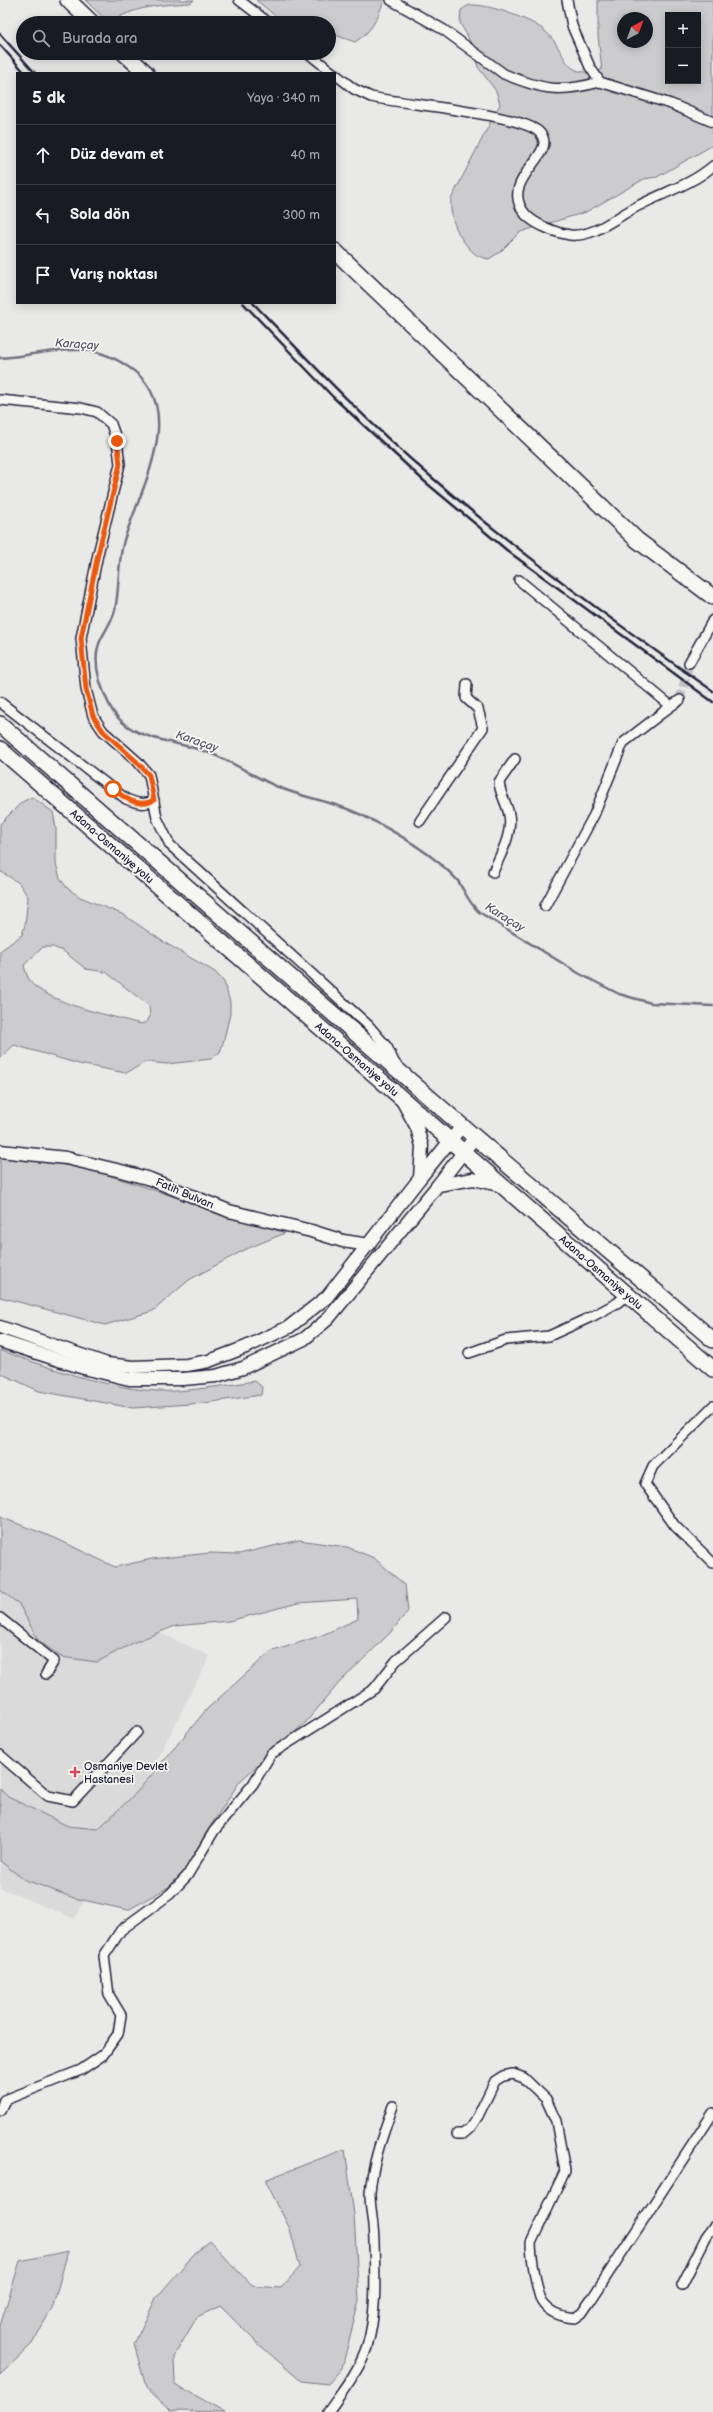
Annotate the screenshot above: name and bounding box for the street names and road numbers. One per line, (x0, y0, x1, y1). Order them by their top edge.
street label: Adana-Osmaniye yolu (67, 807, 156, 886)
street label: Adana-Osmaniye yolu (312, 1020, 401, 1099)
street label: Fatih Bulvarı (154, 1175, 216, 1211)
street label: Adana-Osmaniye yolu (556, 1233, 645, 1312)

